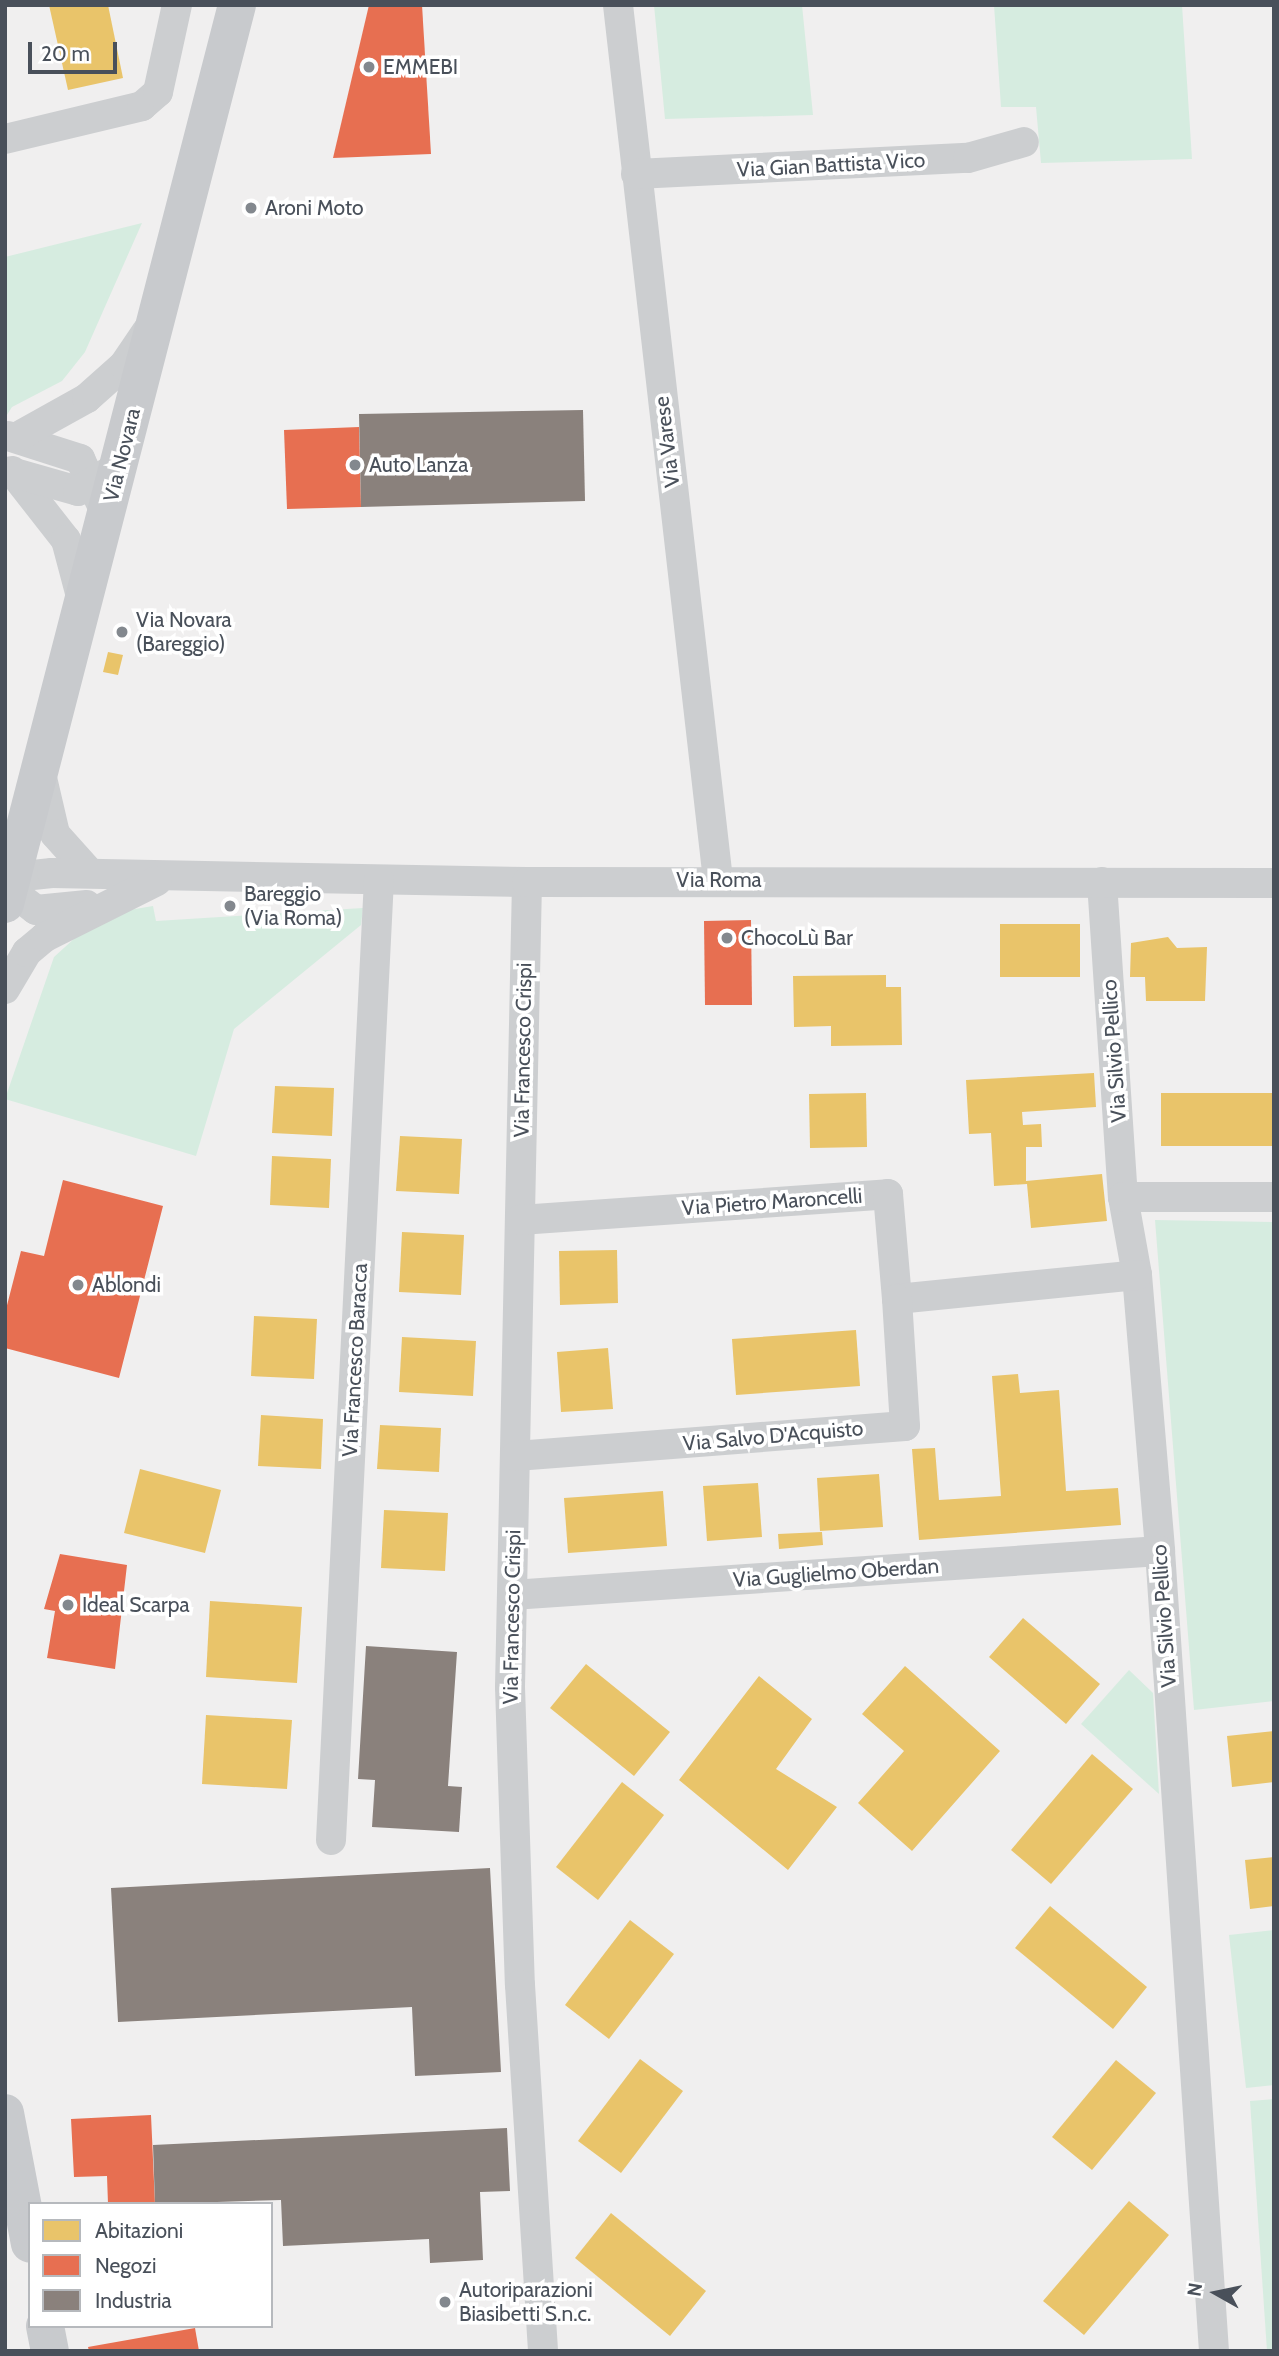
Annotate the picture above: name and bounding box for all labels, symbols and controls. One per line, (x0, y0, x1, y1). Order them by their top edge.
scale bar (32, 28, 121, 72)
text: 20 m (41, 41, 90, 66)
place label: EMMEBI (383, 54, 458, 80)
marker: EMMEBI (361, 59, 377, 75)
street label: Via Gian Battista Vico (736, 147, 926, 183)
place label: Aroni Moto (265, 195, 364, 221)
marker: Aroni Moto (243, 200, 259, 216)
street label: Via Varese (649, 395, 685, 489)
street label: Via Novara (98, 406, 146, 504)
place label: Auto Lanza (369, 452, 468, 478)
marker: Auto Lanza (347, 457, 363, 473)
place label: Via Novara (Bareggio) (136, 607, 232, 657)
marker: Via Novara (Bareggio) (114, 624, 130, 640)
street label: Via Roma (676, 867, 762, 893)
place label: Bareggio (Via Roma) (244, 881, 342, 931)
marker: Bareggio (Via Roma) (222, 898, 238, 914)
place label: ChocoLù Bar (741, 925, 853, 951)
marker: ChocoLù Bar (719, 930, 735, 946)
street label: Via Francesco Crispi (509, 963, 537, 1137)
street label: Via Silvio Pellico (1096, 979, 1132, 1123)
street label: Via Pietro Maroncelli (681, 1183, 863, 1221)
street label: Via Francesco Baracca (337, 1262, 373, 1458)
place label: Ablondi (92, 1272, 161, 1298)
marker: Ablondi (70, 1277, 86, 1293)
street label: Via Salvo D'Acquisto (682, 1416, 864, 1456)
street label: Via Francesco Crispi (498, 1530, 526, 1704)
street label: Via Silvio Pellico (1146, 1544, 1182, 1688)
street label: Via Guglielmo Oberdan (732, 1553, 940, 1593)
place label: Ideal Scarpa (82, 1592, 190, 1618)
marker: Ideal Scarpa (60, 1597, 76, 1613)
legend (28, 2202, 273, 2328)
text: Abitazioni (95, 2218, 183, 2243)
text: Negozi (95, 2253, 156, 2278)
north arrow (1181, 2258, 1251, 2328)
place label: Autoriparazioni Biasibetti S.n.c. (459, 2277, 593, 2327)
text: N (1182, 2281, 1207, 2298)
text: Industria (95, 2288, 172, 2313)
marker: Autoriparazioni Biasibetti S.n.c. (437, 2294, 453, 2310)

